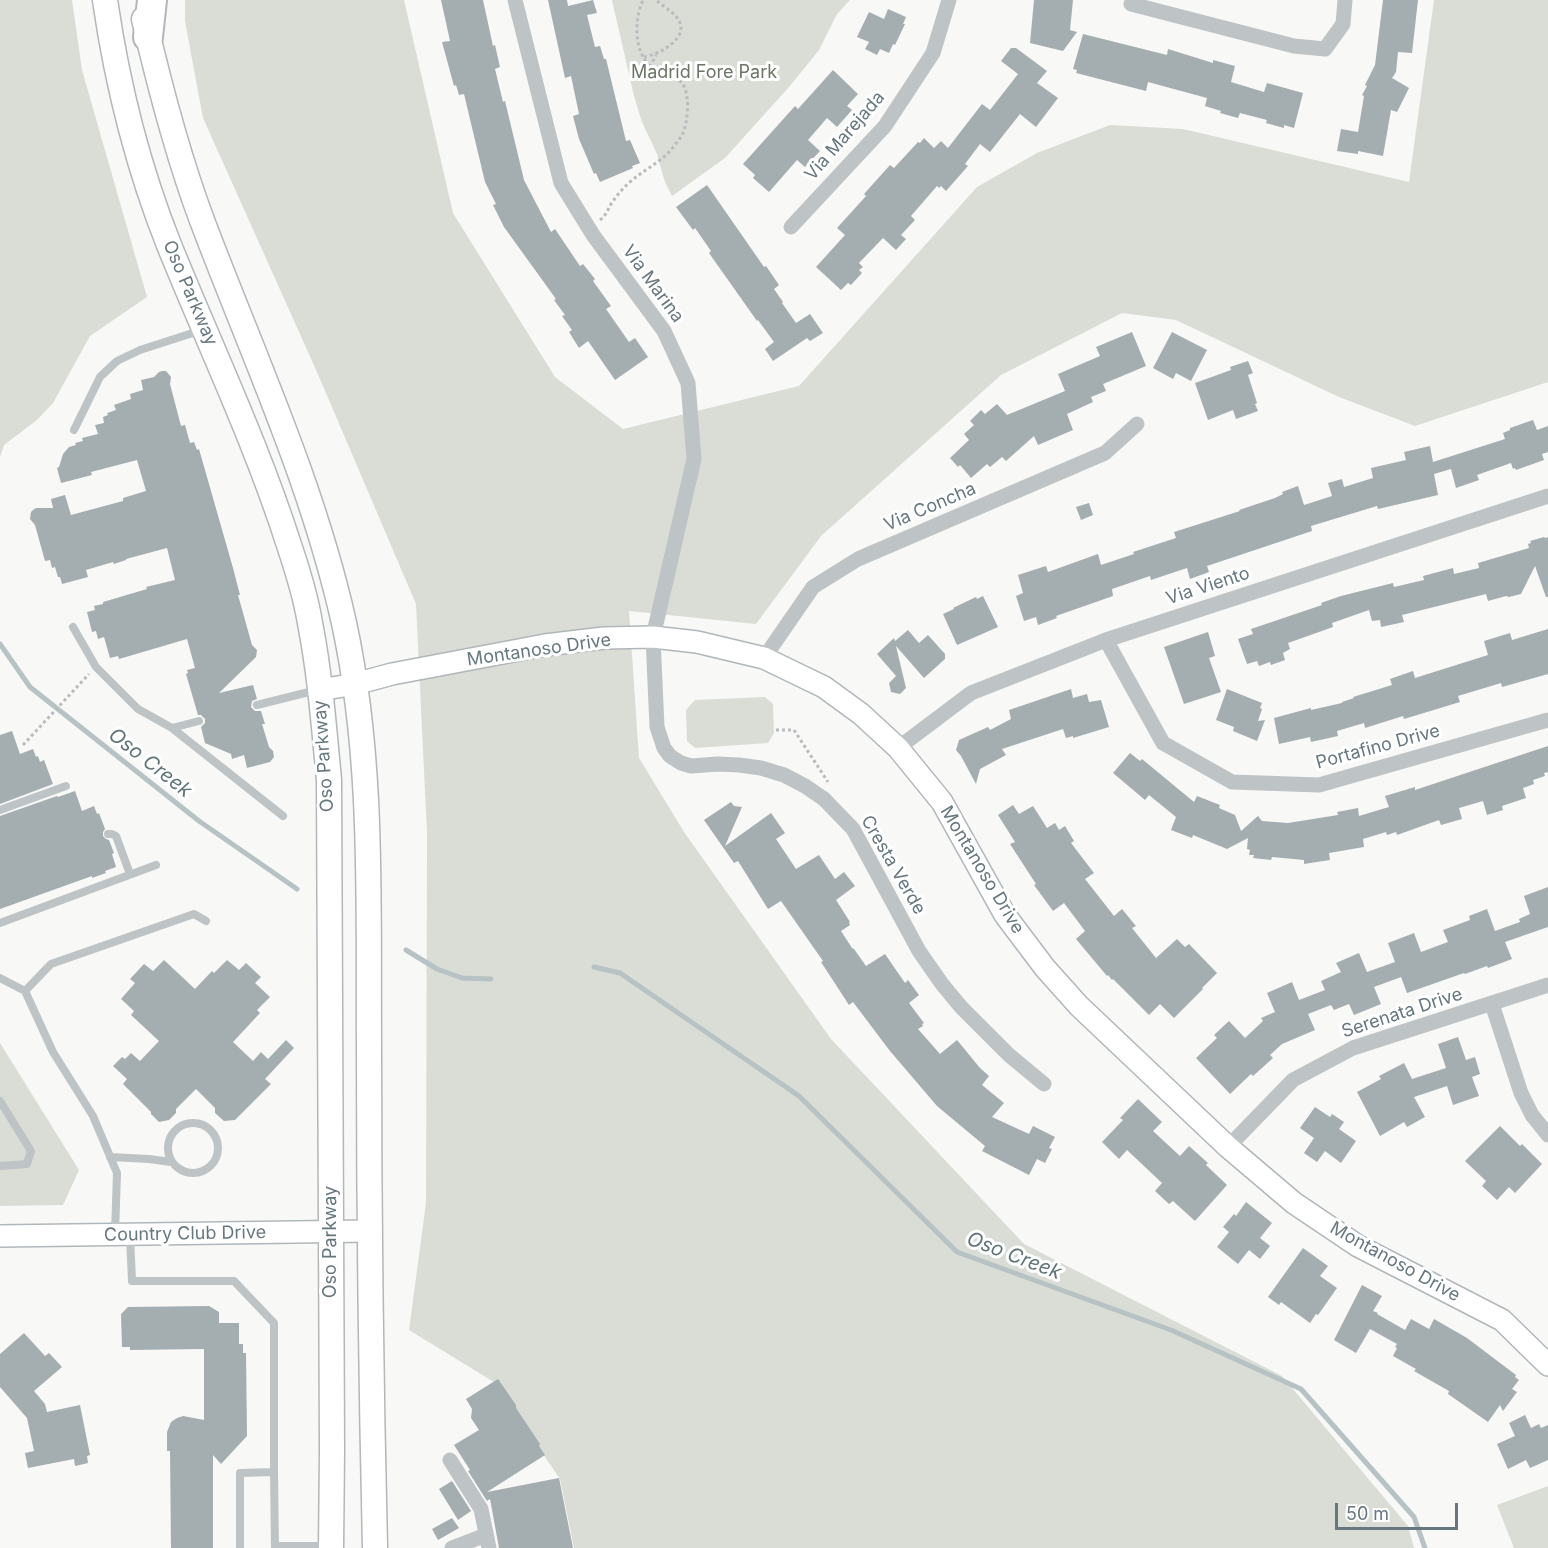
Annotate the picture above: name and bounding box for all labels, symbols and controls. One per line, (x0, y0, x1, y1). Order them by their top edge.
park label: Madrid Fore Park (631, 62, 777, 84)
street label: Via Marejada (800, 87, 890, 185)
street label: Oso Parkway (158, 237, 222, 349)
street label: Via Marina (618, 241, 688, 327)
street label: Via Concha (881, 478, 979, 536)
street label: Via Viento (1164, 562, 1252, 610)
street label: Montanoso Drive (466, 629, 612, 671)
street label: Oso Parkway (309, 699, 339, 813)
street label: Portafino Drive (1314, 720, 1442, 774)
water label: Oso Creek (103, 723, 197, 803)
street label: Montanoso Drive (935, 802, 1029, 938)
street label: Cresta Verde (856, 812, 930, 918)
street label: Serenata Drive (1339, 983, 1465, 1043)
street label: Oso Parkway (320, 1186, 342, 1298)
street label: Montanoso Drive (1326, 1217, 1464, 1307)
street label: Country Club Drive (104, 1222, 266, 1246)
water label: Oso Creek (963, 1227, 1065, 1285)
scale bar (1338, 1491, 1461, 1529)
text: 50 m (1346, 1503, 1389, 1524)

